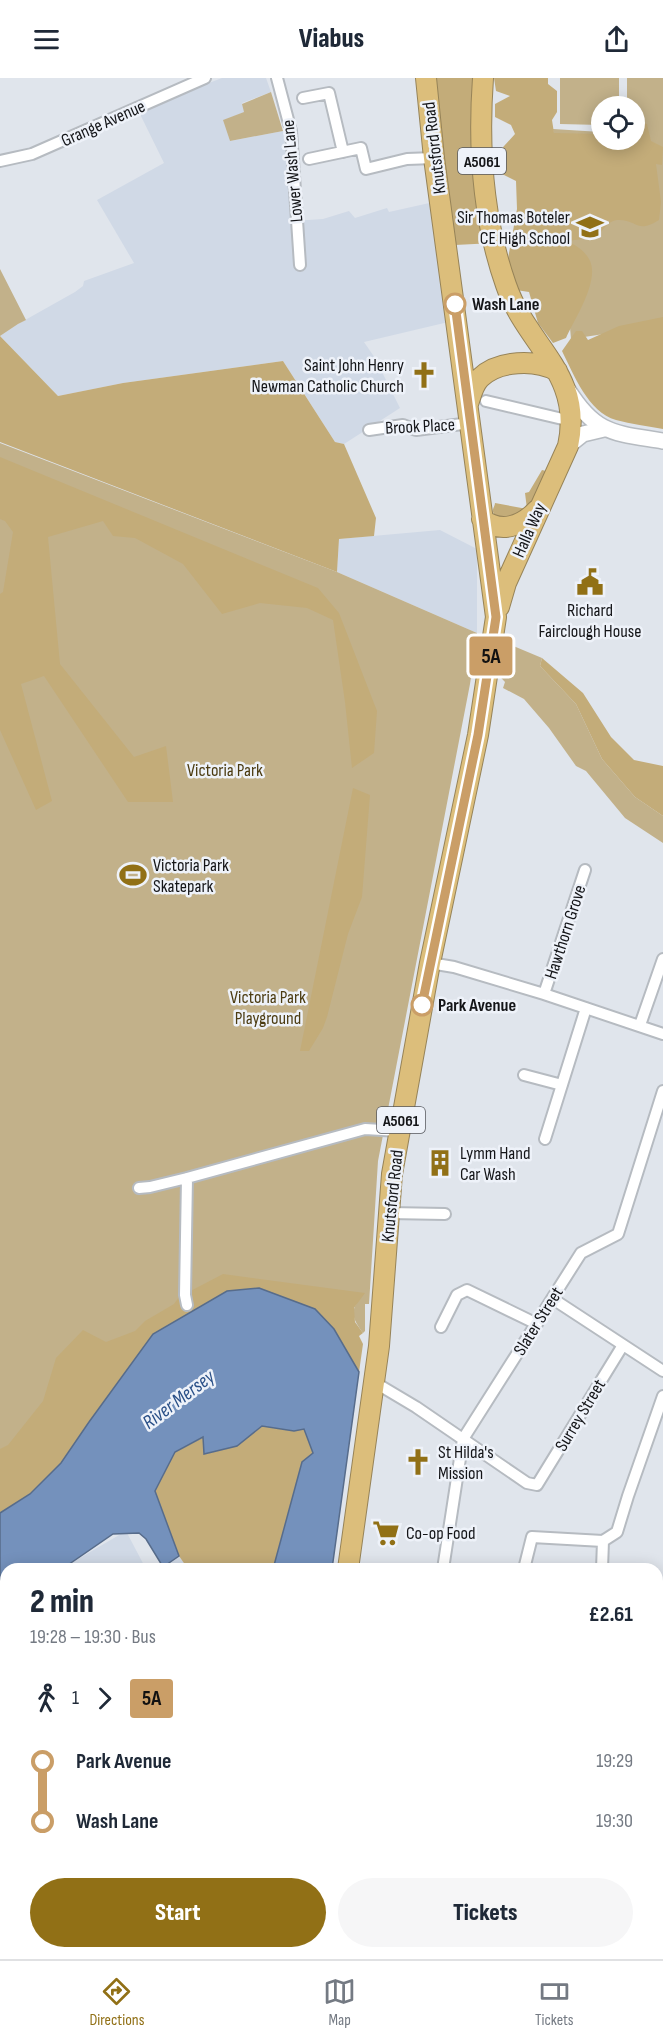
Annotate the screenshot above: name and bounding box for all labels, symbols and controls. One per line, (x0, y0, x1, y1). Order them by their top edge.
icon: menu (30, 23, 63, 56)
text: Viabus (299, 23, 364, 55)
icon: share (600, 23, 633, 56)
street label: Grange Avenue (58, 96, 148, 151)
map controls (591, 96, 645, 150)
button: locate (591, 96, 645, 150)
street label: Knutsford Road (418, 101, 451, 195)
street label: Lower Wash Lane (278, 119, 307, 223)
road number: A5061 (458, 148, 506, 174)
place label: Sir Thomas Boteler CE High School (457, 207, 570, 249)
school or university icon: Sir Thomas Boteler CE High School (575, 212, 605, 242)
marker: Wash Lane (444, 293, 466, 315)
place label: Wash Lane (472, 294, 539, 315)
place label: Saint John Henry Newman Catholic Church (252, 355, 404, 397)
church icon: Saint John Henry Newman Catholic Church (409, 360, 439, 390)
street label: Brook Place (385, 414, 455, 439)
street label: Halla Way (508, 500, 551, 561)
public building icon: Richard Fairclough House (575, 567, 605, 597)
place label: Richard Fairclough House (539, 600, 641, 642)
line badge: 5A (464, 636, 518, 676)
text: 5A (481, 644, 501, 669)
park label: Victoria Park (187, 760, 263, 781)
place label: Victoria Park Skatepark (153, 855, 229, 897)
sports icon: Victoria Park Skatepark (118, 860, 148, 890)
street label: Hawthorn Grove (540, 882, 591, 982)
park label: Victoria Park Playground (230, 987, 306, 1029)
marker: Park Avenue (411, 994, 433, 1016)
place label: Park Avenue (438, 995, 516, 1016)
road number: A5061 (377, 1107, 425, 1133)
place label: Lymm Hand Car Wash (460, 1143, 530, 1185)
building icon: Lymm Hand Car Wash (425, 1148, 455, 1178)
street label: Knutsford Road (377, 1149, 408, 1243)
street label: Slater Street (509, 1283, 568, 1359)
water label: River Mersey (138, 1364, 220, 1435)
street label: Surrey Street (551, 1375, 610, 1455)
place label: St Hilda's Mission (438, 1442, 494, 1484)
church icon: St Hilda's Mission (403, 1447, 433, 1477)
supermarket icon: Co-op Food (371, 1518, 401, 1548)
place label: Co-op Food (406, 1523, 475, 1544)
text: 2 min (30, 1582, 94, 1622)
text: £2.61 (589, 1601, 633, 1628)
text: 19:28 – 19:30 · Bus (30, 1625, 156, 1649)
icon: walk (30, 1682, 63, 1715)
icon: forward (88, 1682, 121, 1715)
text: 1 (72, 1686, 79, 1710)
text: 5A (142, 1686, 161, 1711)
text: Park Avenue (76, 1748, 171, 1775)
text: 19:29 (596, 1749, 633, 1773)
text: Wash Lane (76, 1808, 158, 1835)
text: 19:30 (596, 1809, 633, 1833)
button: Start (30, 1878, 326, 1947)
button: Tickets (338, 1878, 633, 1947)
tab: Directions (89, 1975, 144, 2030)
tab: Map (323, 1975, 356, 2030)
tab: Tickets (535, 1975, 574, 2030)

